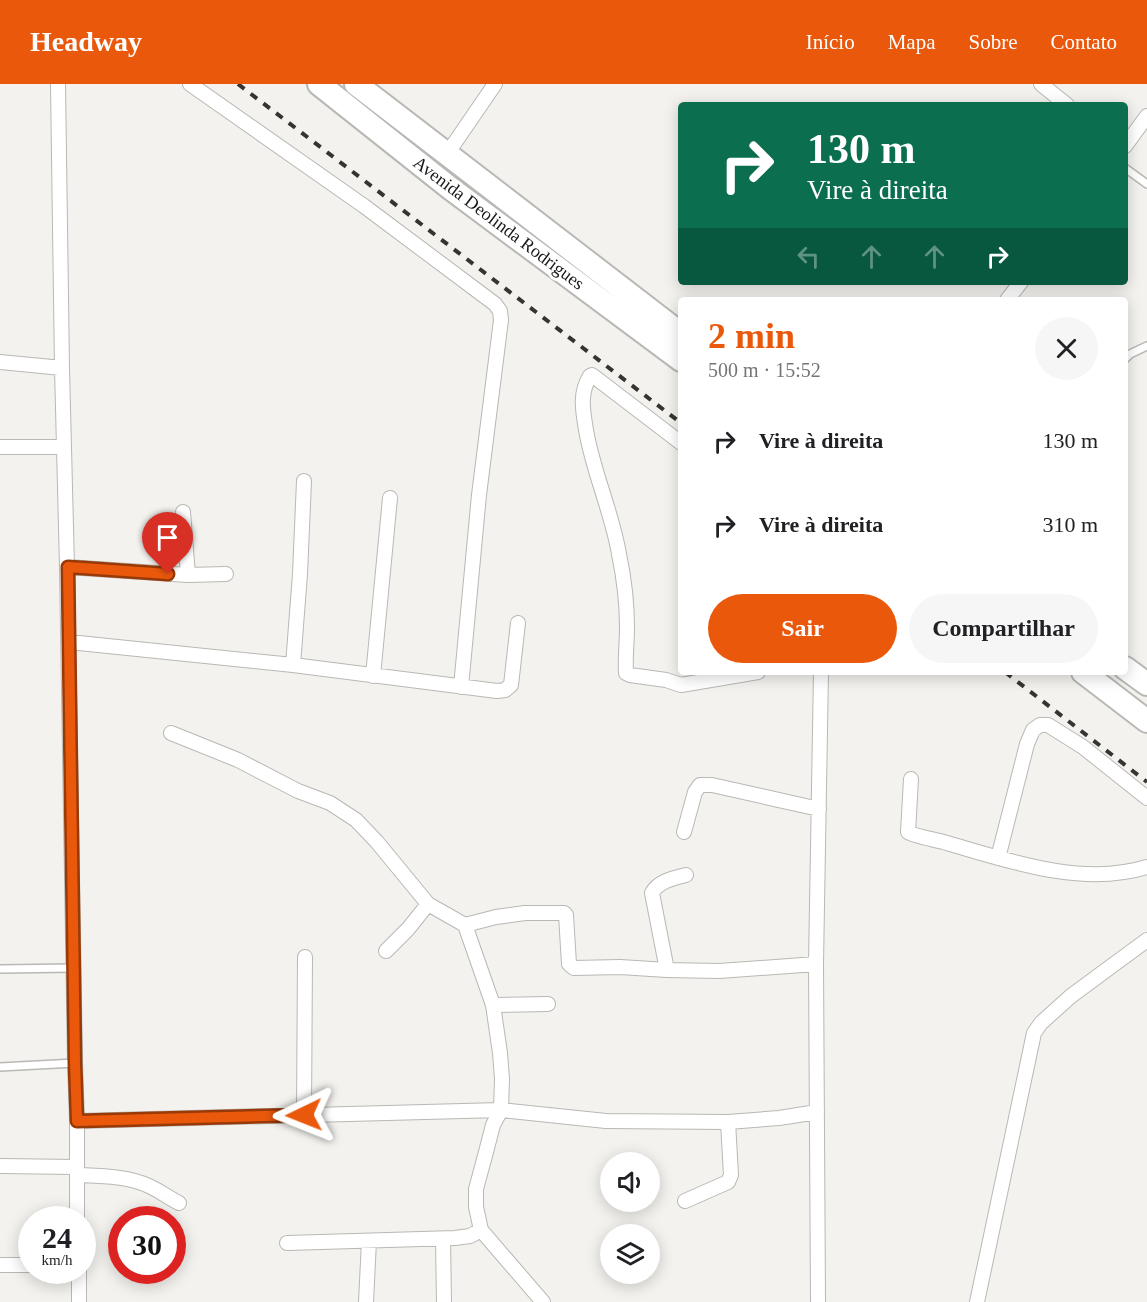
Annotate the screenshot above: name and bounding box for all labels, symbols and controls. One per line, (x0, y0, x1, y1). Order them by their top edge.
text: Headway (30, 26, 142, 57)
text: Início (806, 30, 855, 54)
text: Mapa (888, 30, 936, 54)
text: Sobre (969, 30, 1018, 54)
text: Contato (1051, 30, 1117, 54)
icon: right (708, 126, 786, 204)
text: 130 m (807, 126, 916, 172)
street label: Avenida Deolinda Rodrigues (410, 152, 588, 294)
text: Vire à direita (807, 175, 948, 205)
icon: left (792, 240, 825, 273)
icon: ahead (855, 240, 888, 273)
icon: ahead (918, 240, 951, 273)
icon: right (981, 240, 1014, 273)
text: 2 min (708, 316, 795, 356)
button: close (1035, 317, 1098, 380)
text: 500 m · 15:52 (708, 359, 821, 381)
icon: right (708, 425, 741, 458)
text: Vire à direita (759, 428, 883, 453)
text: 130 m (1042, 428, 1098, 453)
icon: right (708, 509, 741, 542)
pin (142, 512, 193, 574)
text: Vire à direita (759, 512, 883, 537)
text: 310 m (1042, 512, 1098, 537)
icon: arrive (151, 521, 184, 554)
button: Sair (708, 594, 897, 663)
button: Compartilhar (909, 594, 1098, 663)
position arrow (272, 1083, 336, 1147)
map controls (600, 1152, 660, 1284)
button: sound (600, 1152, 660, 1212)
speed limit sign: 30 (108, 1206, 186, 1284)
text: 24 (42, 1221, 72, 1254)
button: layers (600, 1224, 660, 1284)
text: km/h (42, 1252, 72, 1268)

